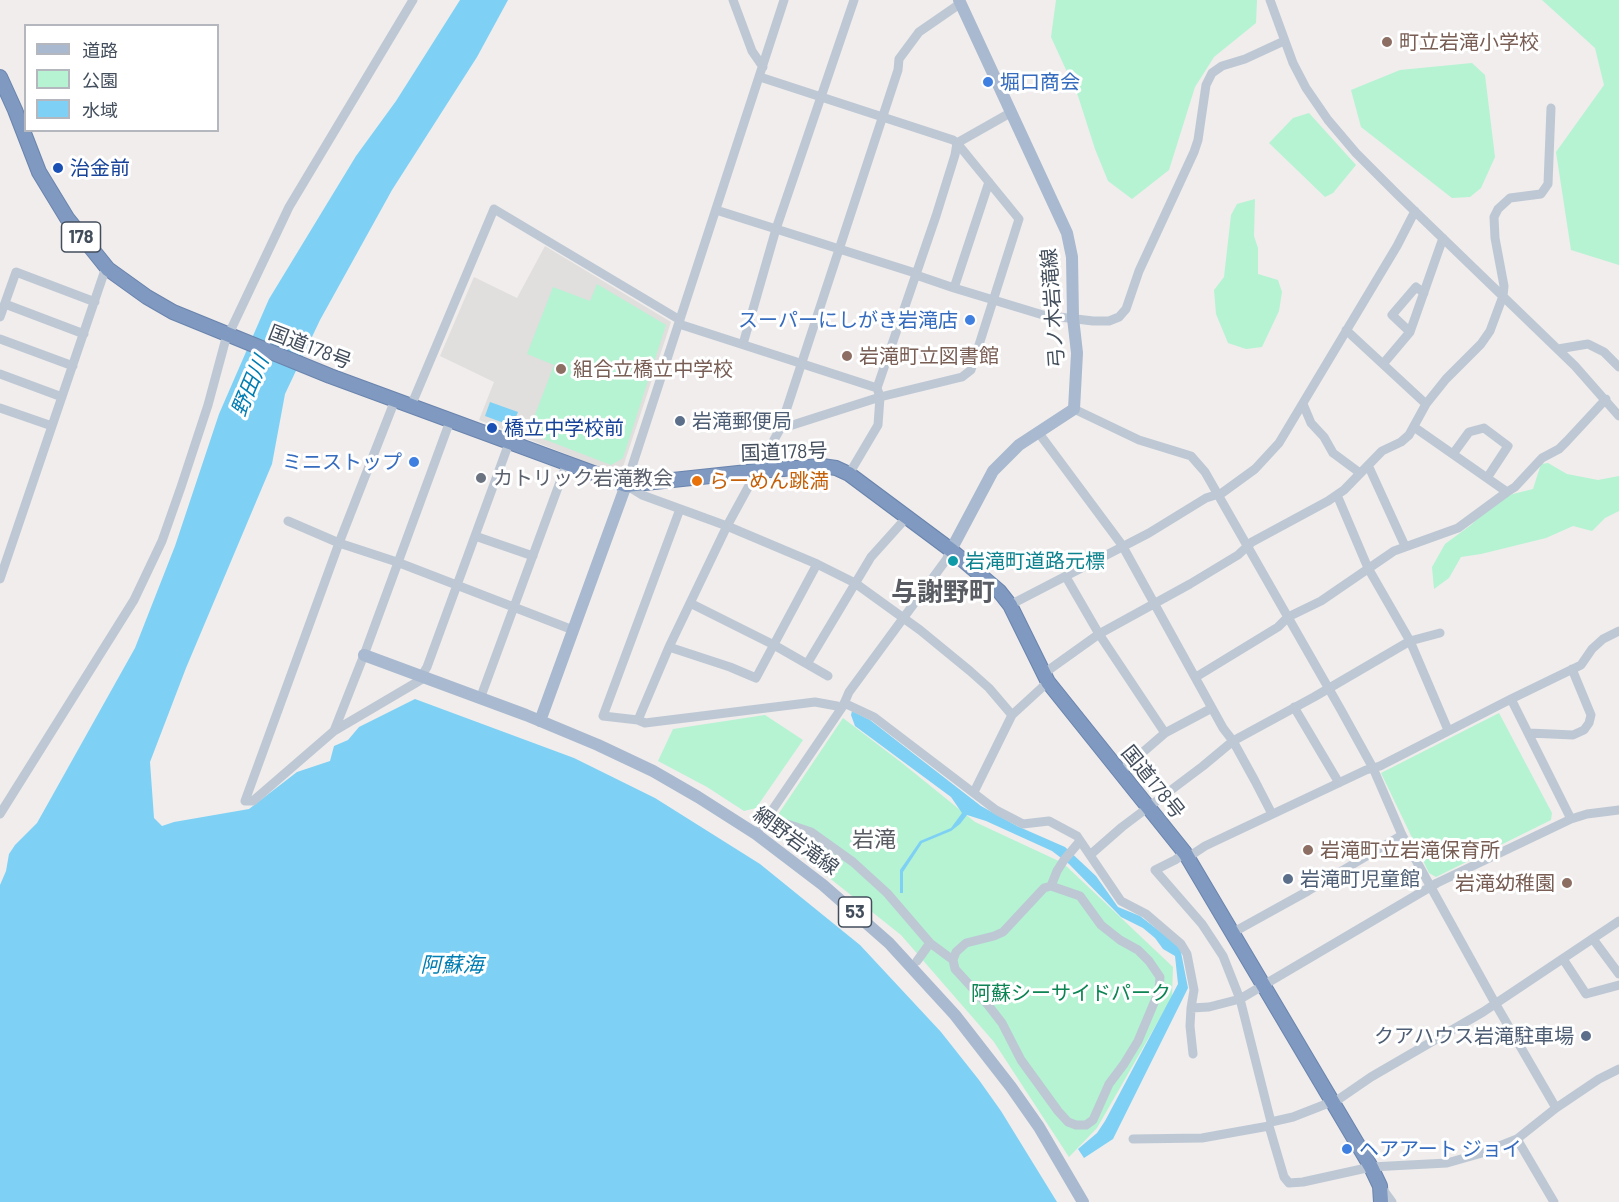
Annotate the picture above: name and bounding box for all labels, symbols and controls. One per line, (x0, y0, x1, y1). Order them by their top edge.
legend (24, 24, 219, 132)
place label: 町立岩滝小学校 (1399, 30, 1539, 54)
marker: 町立岩滝小学校 (1380, 35, 1394, 49)
text: 道路 (82, 39, 118, 61)
text: 公園 (82, 69, 118, 91)
place label: 堀口商会 (1000, 70, 1080, 94)
marker: 堀口商会 (981, 75, 995, 89)
text: 水域 (82, 99, 118, 121)
place label: 治金前 (70, 156, 130, 180)
marker: 治金前 (51, 161, 65, 175)
road number: 178 (62, 222, 100, 252)
street label: 弓ノ木岩滝線 (1037, 247, 1069, 369)
place label: スーパーにしがき岩滝店 (738, 308, 958, 332)
marker: スーパーにしがき岩滝店 (963, 313, 977, 327)
street label: 国道178号 (265, 320, 355, 374)
place label: 岩滝町立図書館 (859, 344, 999, 368)
marker: 岩滝町立図書館 (840, 349, 854, 363)
water label: 野田川 (226, 352, 274, 420)
place label: 組合立橋立中学校 (573, 357, 733, 381)
marker: 組合立橋立中学校 (554, 362, 568, 376)
place label: 岩滝郵便局 (692, 409, 792, 433)
marker: 岩滝郵便局 (673, 414, 687, 428)
place label: 橋立中学校前 (504, 416, 624, 440)
marker: 橋立中学校前 (485, 421, 499, 435)
street label: 国道178号 (740, 438, 828, 466)
place label: ミニストップ (282, 450, 402, 474)
marker: ミニストップ (407, 455, 421, 469)
place label: カトリック岩滝教会 (493, 466, 673, 490)
place label: らーめん跳満 (709, 469, 829, 493)
marker: カトリック岩滝教会 (474, 471, 488, 485)
marker: らーめん跳満 (690, 474, 704, 488)
place label: 岩滝町道路元標 (965, 549, 1105, 573)
marker: 岩滝町道路元標 (946, 554, 960, 568)
district label: 与謝野町 (891, 576, 995, 608)
street label: 国道178号 (1116, 741, 1190, 823)
street label: 網野岩滝線 (748, 802, 844, 880)
district label: 岩滝 (852, 827, 896, 853)
place label: 岩滝町立岩滝保育所 (1320, 838, 1500, 862)
marker: 岩滝町立岩滝保育所 (1301, 843, 1315, 857)
place label: 岩滝町児童館 (1300, 867, 1420, 891)
place label: 岩滝幼稚園 (1455, 871, 1555, 895)
marker: 岩滝町児童館 (1281, 872, 1295, 886)
marker: 岩滝幼稚園 (1560, 876, 1574, 890)
road number: 53 (838, 897, 872, 927)
water label: 阿蘇海 (421, 952, 483, 978)
park label: 阿蘇シーサイドパーク (971, 981, 1171, 1005)
place label: クアハウス岩滝駐車場 (1374, 1024, 1574, 1048)
marker: クアハウス岩滝駐車場 (1579, 1029, 1593, 1043)
place label: ヘアアート ジョイ (1359, 1137, 1522, 1161)
marker: ヘアアート ジョイ (1340, 1142, 1354, 1156)

